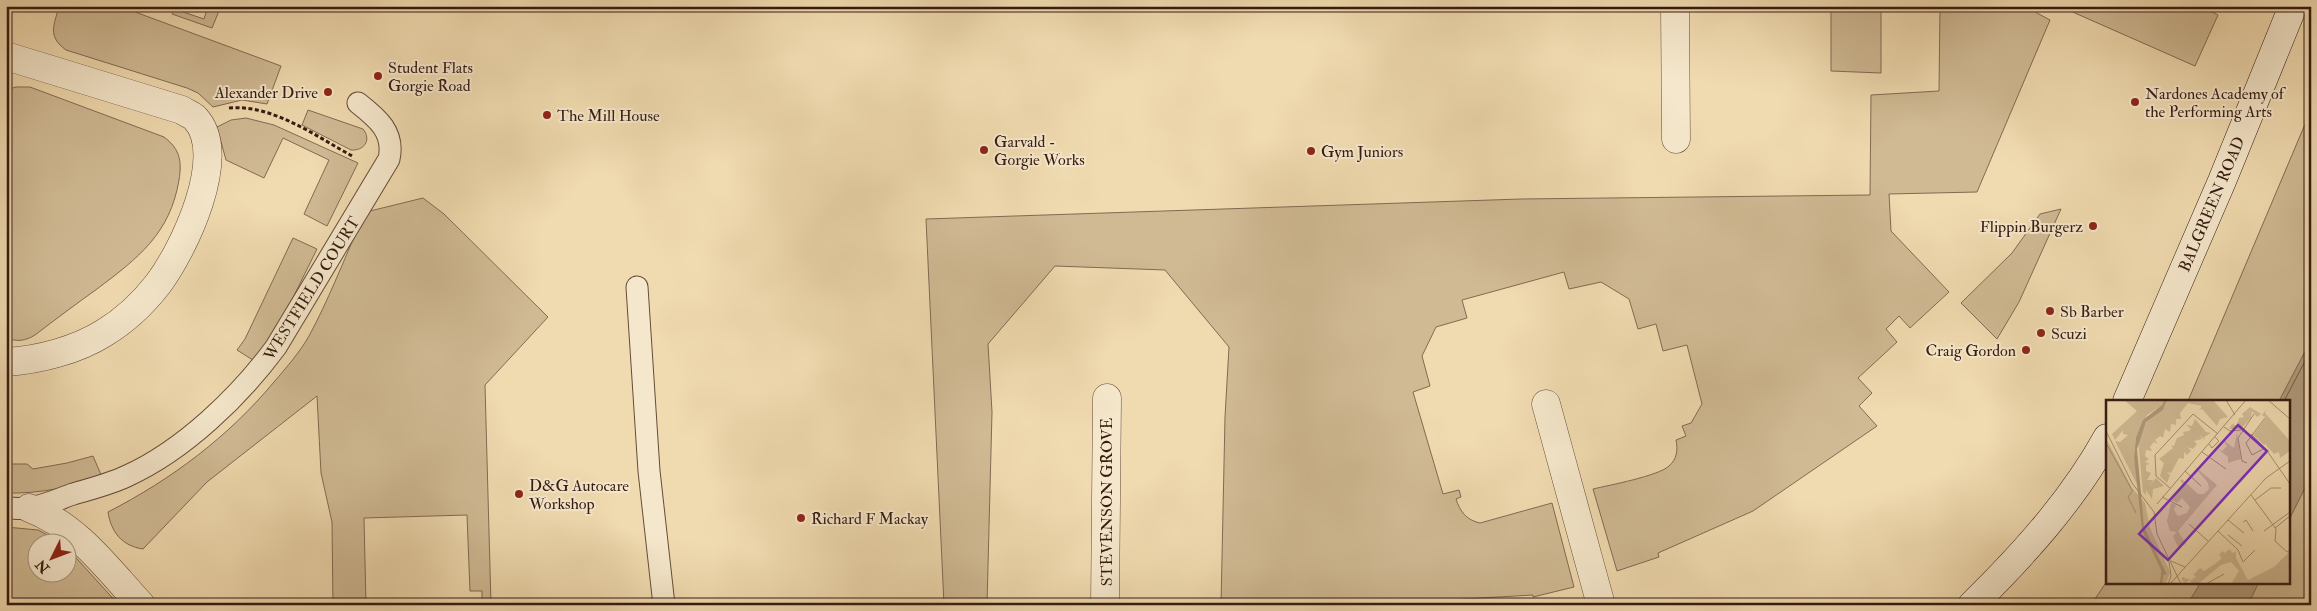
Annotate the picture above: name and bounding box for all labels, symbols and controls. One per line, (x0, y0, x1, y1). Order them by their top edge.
place label: Student Flats Gorgie Road (388, 58, 473, 96)
marker: Student Flats Gorgie Road (372, 70, 384, 82)
place label: Alexander Drive (214, 83, 318, 103)
place label: Nardones Academy of the Performing Arts (2145, 84, 2287, 122)
marker: Alexander Drive (322, 86, 334, 98)
marker: Nardones Academy of the Performing Arts (2129, 96, 2141, 108)
place label: The Mill House (557, 106, 660, 126)
marker: The Mill House (541, 109, 553, 121)
place label: Garvald - Gorgie Works (994, 132, 1085, 170)
street label: BALGREEN ROAD (2174, 134, 2249, 275)
place label: Gym Juniors (1321, 142, 1403, 163)
marker: Garvald - Gorgie Works (978, 144, 990, 156)
marker: Gym Juniors (1305, 145, 1317, 157)
street label: WESTFIELD COURT (259, 213, 364, 365)
place label: Flippin Burgerz (1980, 217, 2083, 238)
marker: Flippin Burgerz (2087, 220, 2099, 232)
place label: Sb Barber (2060, 302, 2124, 322)
marker: Sb Barber (2044, 305, 2056, 317)
place label: Scuzi (2051, 324, 2087, 344)
marker: Scuzi (2035, 327, 2047, 339)
place label: Craig Gordon (1926, 341, 2016, 361)
marker: Craig Gordon (2020, 344, 2032, 356)
inset map (2106, 400, 2290, 584)
street label: STEVENSON GROVE (1097, 418, 1117, 586)
place label: D&G Autocare Workshop (528, 476, 629, 515)
marker: D&G Autocare Workshop (513, 488, 525, 500)
place label: Richard F Mackay (811, 509, 929, 529)
marker: Richard F Mackay (795, 512, 807, 524)
north arrow (28, 534, 78, 584)
text: N (32, 556, 54, 577)

